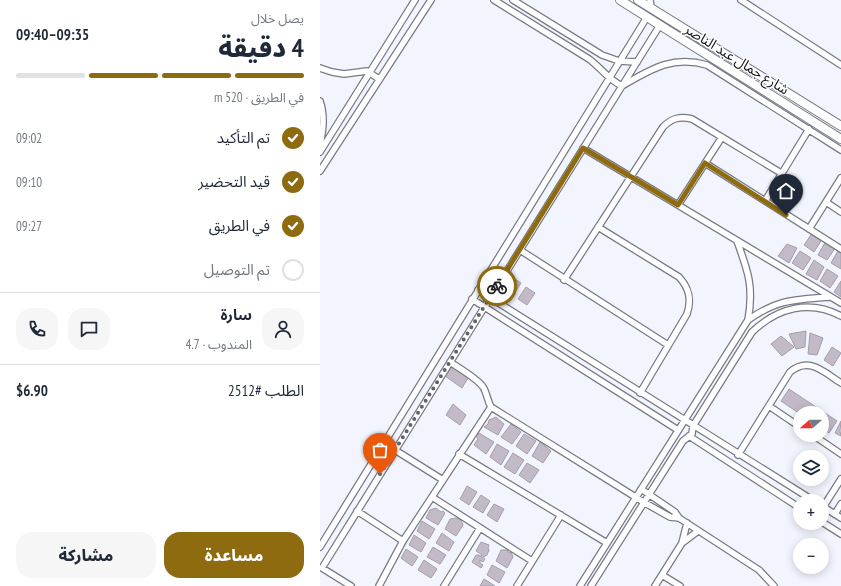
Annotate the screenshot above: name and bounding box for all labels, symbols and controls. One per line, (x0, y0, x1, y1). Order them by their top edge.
text: يصل خلال (251, 10, 304, 27)
street label: شارع جمال عبد الناصر (680, 19, 793, 100)
text: 09:35–09:40 (16, 25, 89, 44)
text: 4 دقيقة (218, 31, 304, 64)
text: في الطريق · 520 m (214, 89, 304, 106)
icon: check (282, 127, 304, 149)
text: تم التأكيد (217, 128, 270, 147)
text: 09:02 (16, 130, 42, 147)
icon: check (282, 171, 304, 193)
text: قيد التحضير (198, 172, 270, 191)
text: 09:10 (16, 174, 42, 191)
pin (769, 174, 803, 215)
icon: home (775, 180, 797, 202)
icon: check (282, 215, 304, 237)
text: في الطريق (209, 216, 270, 235)
text: 09:27 (16, 218, 42, 235)
text: تم التوصيل (204, 260, 270, 279)
courier (477, 266, 517, 306)
icon: bike (486, 275, 508, 297)
text: سارة (220, 305, 252, 324)
button: phone (16, 308, 58, 350)
button: chat (68, 308, 110, 350)
button: person (262, 308, 304, 350)
text: المندوب · 4.7 (186, 336, 252, 353)
text: $6.90 (16, 381, 48, 400)
text: الطلب #2512 (228, 381, 304, 400)
north arrow (793, 406, 829, 442)
map controls (793, 406, 829, 574)
pin (363, 433, 397, 474)
icon: bag (369, 439, 391, 461)
button: layers (793, 450, 829, 486)
button: + (793, 494, 829, 530)
button: مشاركة (16, 532, 156, 578)
button: مساعدة (164, 532, 304, 578)
button: − (793, 538, 829, 574)

